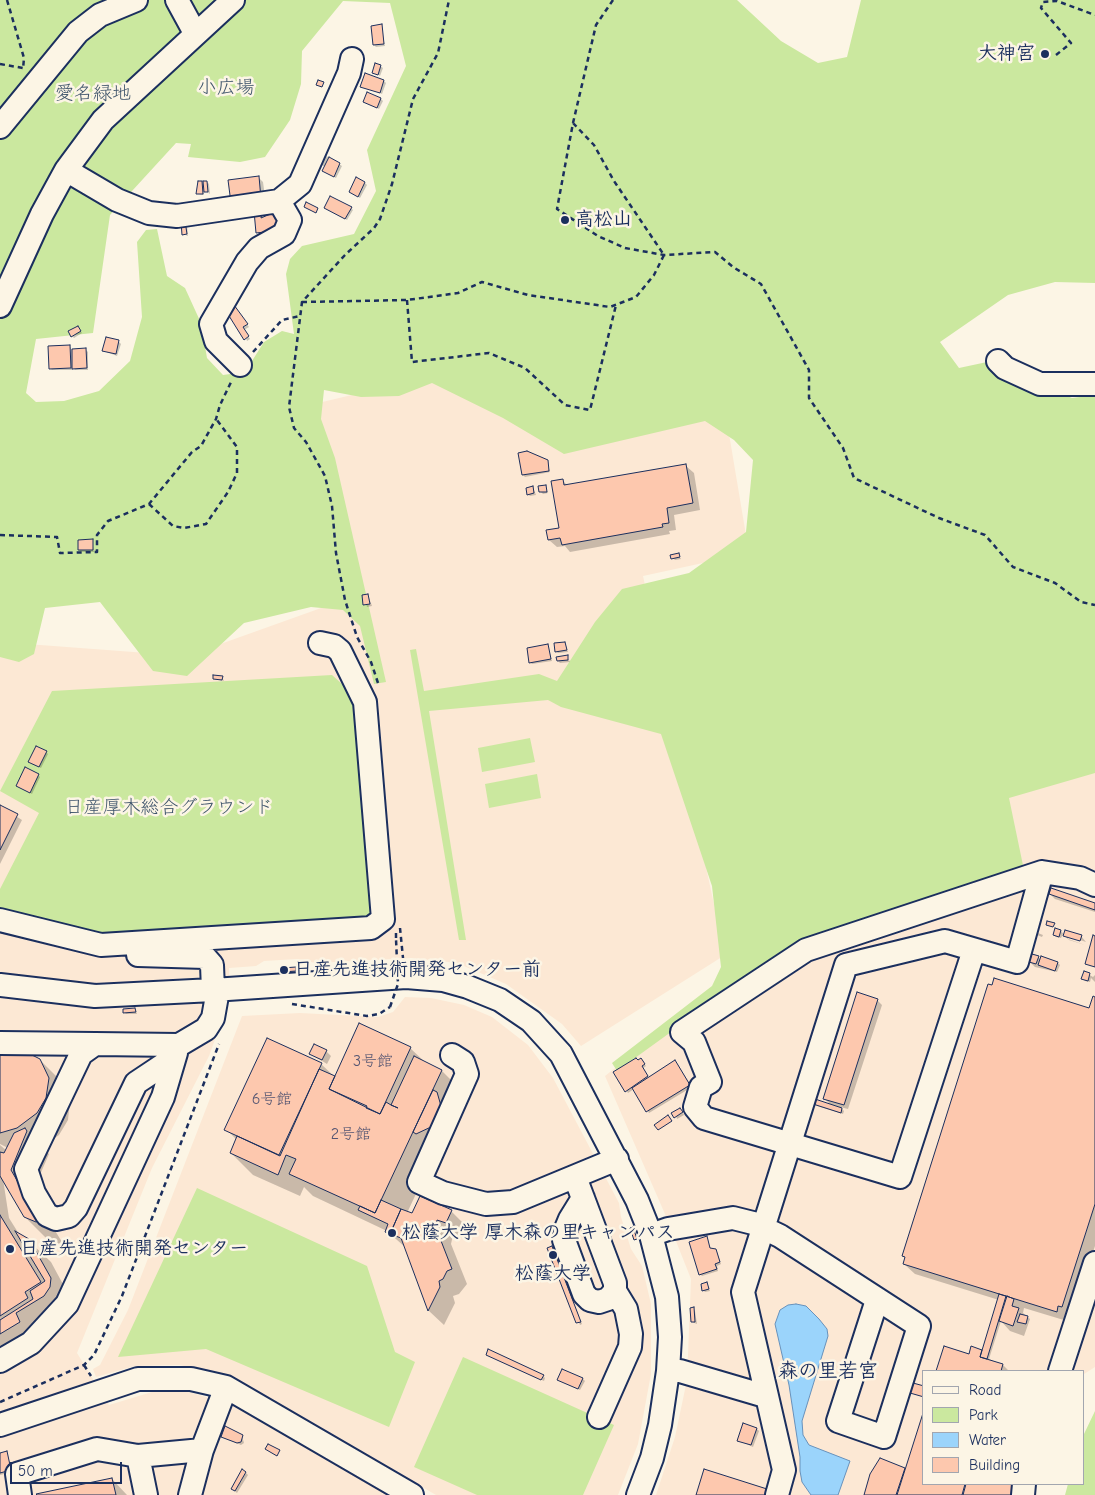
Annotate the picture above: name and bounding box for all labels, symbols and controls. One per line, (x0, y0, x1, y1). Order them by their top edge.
place label: 大神宮 (978, 43, 1035, 65)
marker: 大神宮 (1039, 48, 1051, 60)
park label: 小広場 (198, 77, 254, 99)
park label: 愛名緑地 (55, 83, 131, 105)
place label: 高松山 (575, 209, 632, 231)
marker: 高松山 (559, 214, 571, 226)
park label: 日産厚木総合グラウンド (65, 797, 273, 819)
place label: 日産先進技術開発センター前 (294, 959, 541, 981)
marker: 日産先進技術開発センター前 (278, 964, 290, 976)
house number: 3号館 (353, 1051, 393, 1071)
house number: 6号館 (252, 1089, 292, 1109)
house number: 2号館 (331, 1124, 371, 1144)
place label: 松蔭大学 厚木森の里キャンパス (402, 1222, 675, 1244)
marker: 松蔭大学 厚木森の里キャンパス (386, 1227, 398, 1239)
place label: 日産先進技術開発センター (20, 1238, 248, 1260)
marker: 日産先進技術開発センター (4, 1243, 16, 1255)
marker: 松蔭大学 (547, 1249, 559, 1261)
place label: 松蔭大学 (515, 1263, 591, 1285)
district label: 森の里若宮 (778, 1359, 878, 1383)
legend (922, 1370, 1085, 1485)
text: Road (969, 1381, 1001, 1399)
text: Park (969, 1406, 998, 1424)
text: Water (969, 1431, 1006, 1449)
scale bar (12, 1452, 125, 1484)
text: Building (969, 1456, 1020, 1474)
text: 50 m (18, 1462, 53, 1480)

